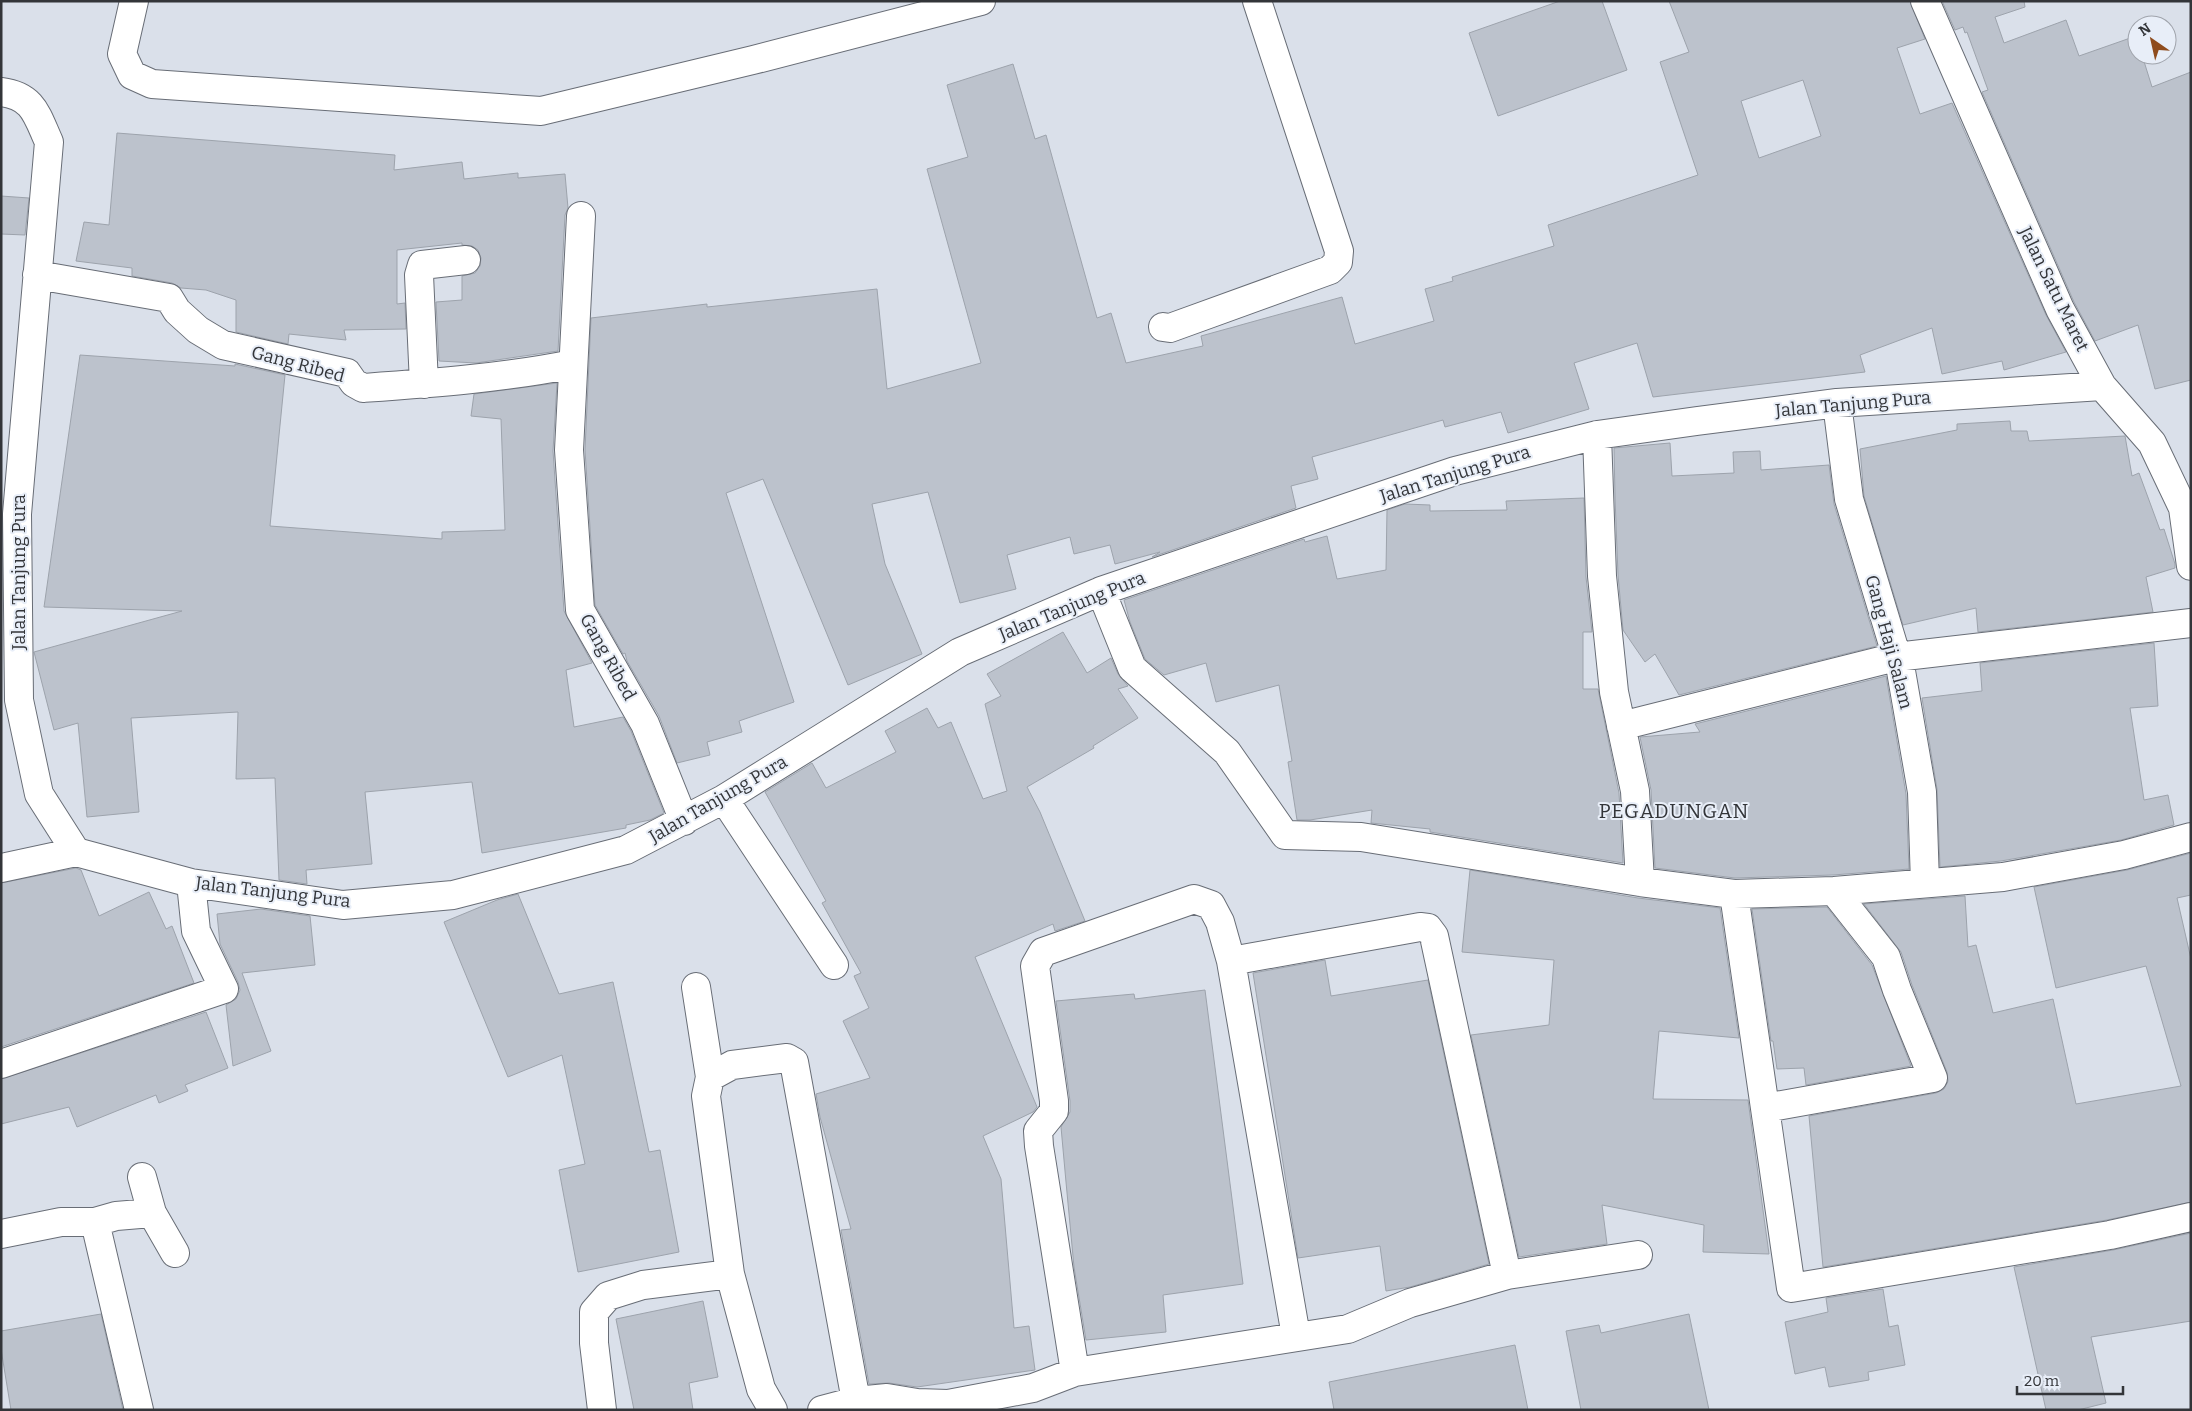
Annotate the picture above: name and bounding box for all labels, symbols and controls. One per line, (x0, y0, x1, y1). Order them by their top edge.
north arrow (2127, 15, 2177, 65)
text: N (2136, 19, 2154, 40)
street label: Jalan Satu Maret (2014, 222, 2094, 355)
street label: Gang Ribed (249, 341, 347, 387)
street label: Jalan Tanjung Pura (1773, 386, 1932, 422)
street label: Jalan Tanjung Pura (1376, 441, 1533, 508)
street label: Jalan Tanjung Pura (8, 494, 30, 651)
street label: Jalan Tanjung Pura (995, 567, 1149, 646)
street label: Gang Haji Salam (1861, 573, 1917, 711)
street label: Gang Ribed (575, 610, 641, 705)
street label: Jalan Tanjung Pura (644, 750, 791, 848)
district label: PEGADUNGAN (1599, 799, 1749, 823)
street label: Jalan Tanjung Pura (193, 871, 352, 912)
scale bar (2017, 1364, 2123, 1396)
text: 20 m (2024, 1372, 2060, 1390)

